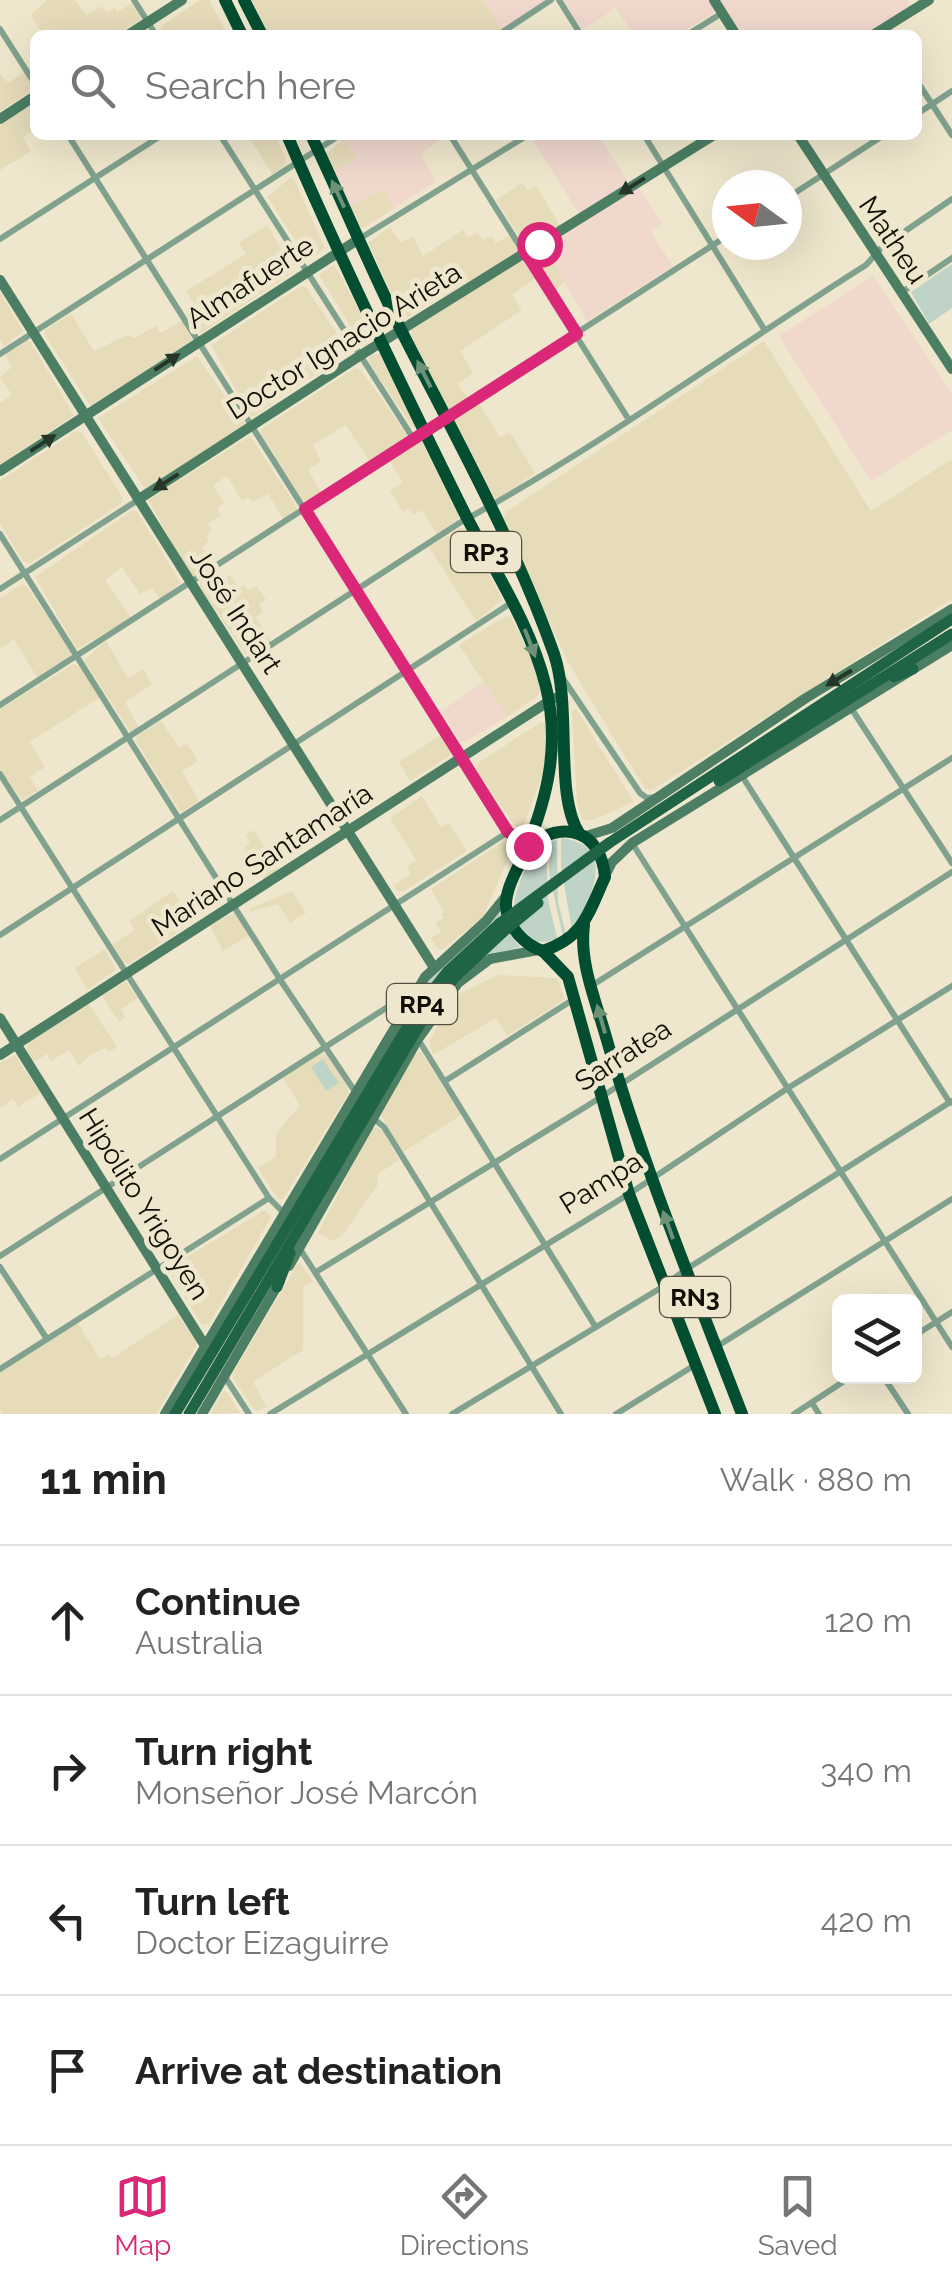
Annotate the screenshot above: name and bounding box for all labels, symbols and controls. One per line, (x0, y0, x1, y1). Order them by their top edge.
search box (30, 30, 922, 140)
icon: search (65, 58, 120, 113)
text: Search here (145, 63, 356, 108)
north arrow (712, 170, 802, 260)
one-way arrow (618, 177, 645, 195)
one-way arrow (330, 179, 347, 208)
street label: Matheu (852, 190, 934, 290)
route start (517, 222, 563, 268)
street label: Almafuerte (180, 229, 320, 335)
street label: Doctor Ignacio Arieta (221, 255, 467, 427)
one-way arrow (154, 354, 181, 372)
one-way arrow (415, 359, 432, 388)
one-way arrow (29, 435, 57, 453)
one-way arrow (152, 472, 179, 490)
road number: RP3 (451, 532, 521, 572)
street label: José Indart (183, 542, 289, 680)
one-way arrow (522, 628, 538, 658)
one-way arrow (825, 669, 853, 686)
street label: Mariano Santamaría (146, 776, 378, 944)
route end (506, 824, 552, 870)
road number: RP4 (387, 984, 457, 1024)
one-way arrow (593, 1003, 608, 1033)
street label: Sarratea (569, 1012, 677, 1098)
street label: Hipólito Yrigoyen (72, 1102, 216, 1306)
street label: Pampa (554, 1145, 648, 1221)
one-way arrow (660, 1210, 675, 1240)
road number: RN3 (660, 1277, 730, 1317)
map controls (832, 1294, 922, 1384)
button: layers (832, 1294, 922, 1384)
text: 11 min (40, 1455, 167, 1504)
text: Walk · 880 m (720, 1461, 912, 1498)
text: Continue (135, 1579, 300, 1624)
icon: ahead (40, 1593, 95, 1648)
text: 120 m (824, 1602, 912, 1639)
text: Australia (135, 1624, 263, 1661)
text: Turn right (135, 1729, 312, 1774)
icon: right (40, 1743, 95, 1798)
text: 340 m (820, 1752, 912, 1789)
text: Monseñor José Marcón (135, 1774, 478, 1811)
text: Turn left (135, 1879, 290, 1924)
icon: left (40, 1893, 95, 1948)
text: 420 m (821, 1902, 912, 1939)
text: Doctor Eizaguirre (135, 1924, 389, 1961)
icon: arrive (40, 2043, 95, 2098)
text: Arrive at destination (135, 2048, 502, 2093)
tab: Map (114, 2169, 171, 2262)
tab: Directions (400, 2169, 529, 2262)
tab: Saved (758, 2169, 838, 2262)

